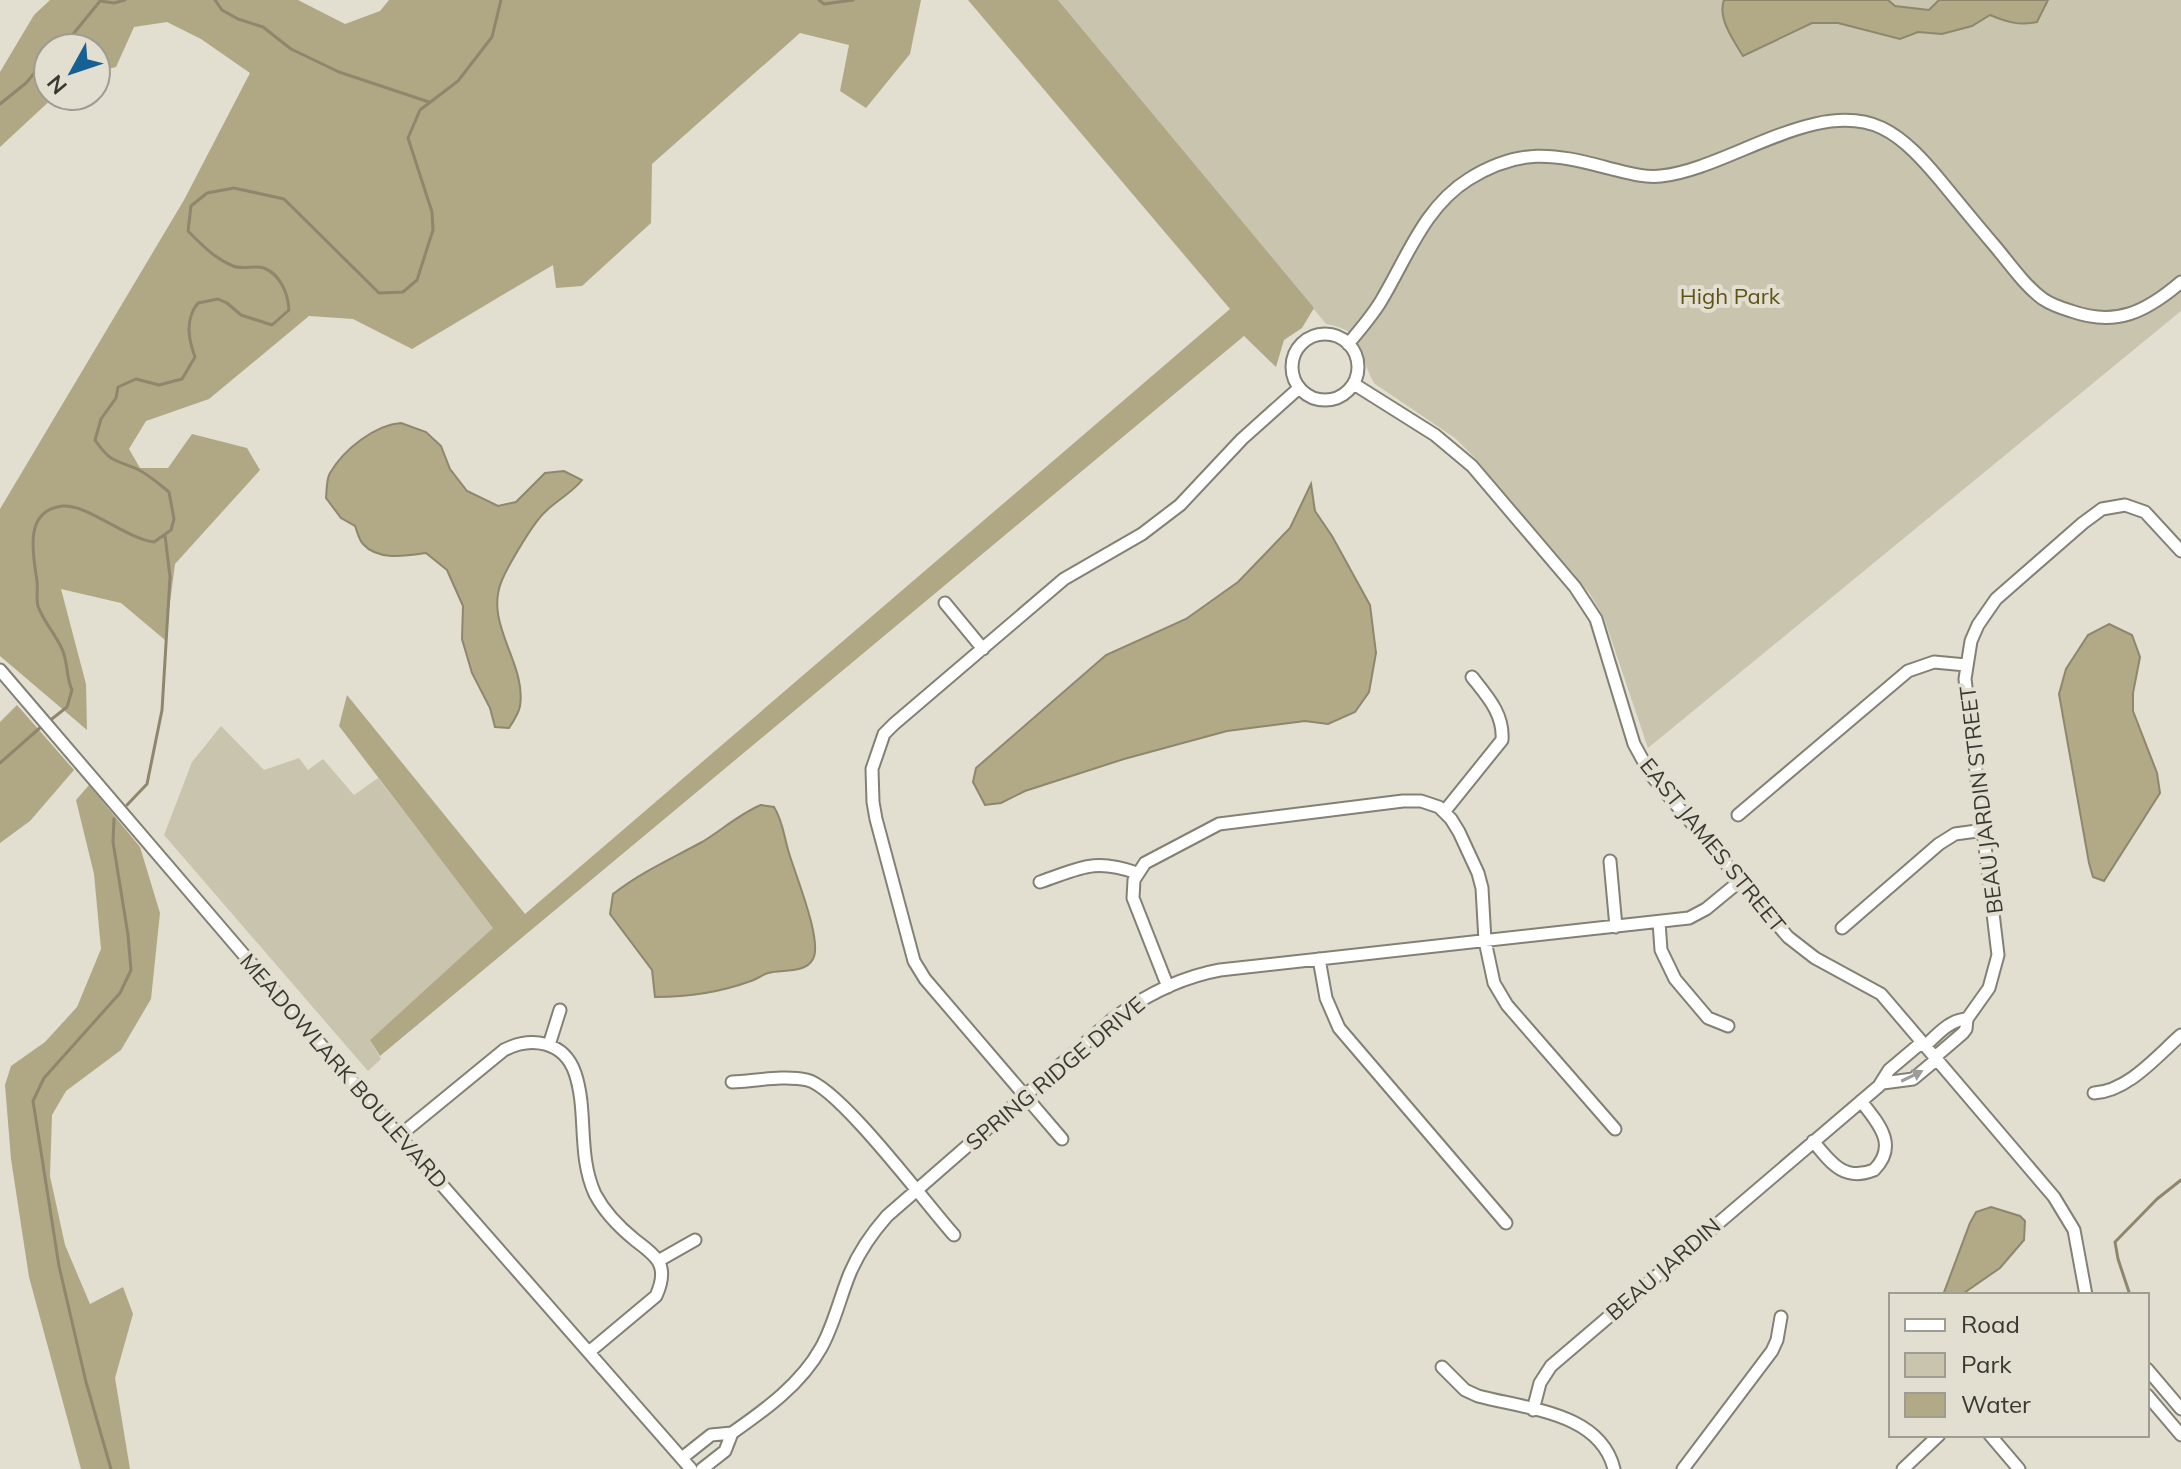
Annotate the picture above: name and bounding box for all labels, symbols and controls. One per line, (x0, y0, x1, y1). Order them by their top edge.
north arrow (32, 32, 112, 112)
text: N (41, 69, 73, 100)
park label: High Park (1680, 282, 1781, 310)
street label: BEAU JARDIN STREET (1953, 685, 2009, 915)
street label: EAST JAMES STREET (1634, 752, 1792, 938)
street label: MEADOWLARK BOULEVARD (234, 948, 454, 1194)
street label: SPRING RIDGE DRIVE (960, 990, 1150, 1156)
one-way arrow (1900, 1069, 1923, 1083)
street label: BEAU JARDIN (1600, 1212, 1726, 1326)
legend (1889, 1293, 2149, 1437)
text: Road (1961, 1309, 2020, 1339)
text: Park (1961, 1349, 2012, 1379)
text: Water (1961, 1389, 2031, 1419)

